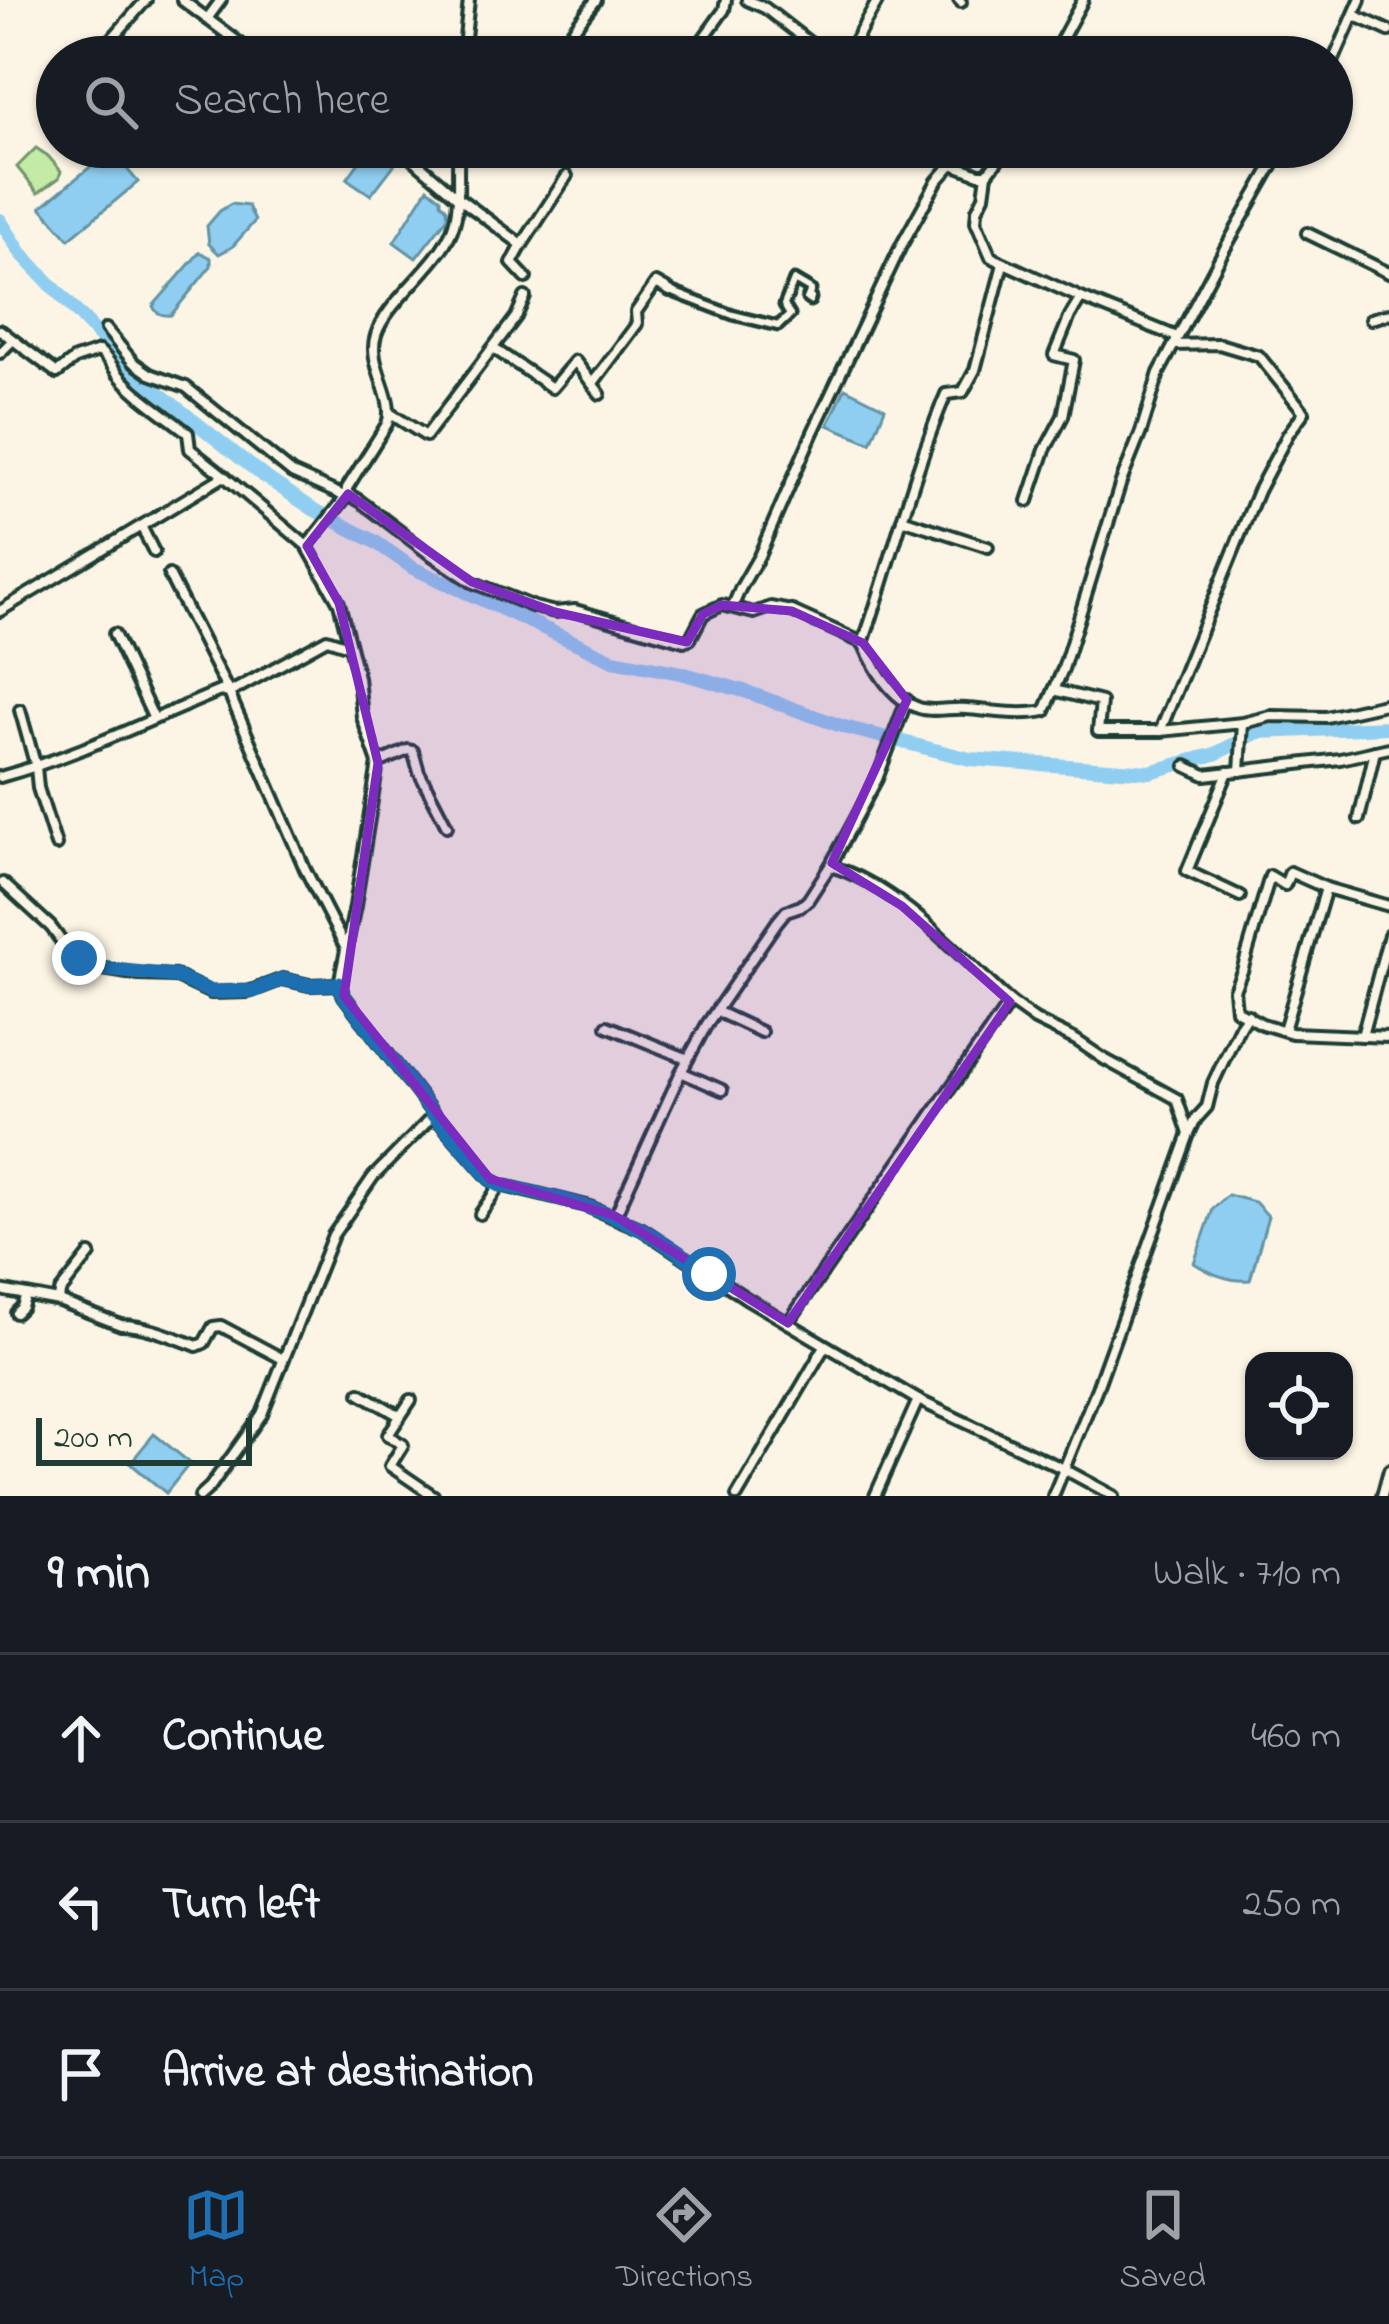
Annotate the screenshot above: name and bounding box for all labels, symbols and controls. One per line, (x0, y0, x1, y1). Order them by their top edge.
search box (36, 36, 1353, 168)
icon: search (78, 69, 144, 135)
text: Search here (174, 69, 390, 135)
route end (52, 931, 106, 985)
route start (682, 1247, 736, 1301)
map controls (1245, 1352, 1353, 1460)
button: locate (1245, 1352, 1353, 1460)
scale bar (36, 1412, 252, 1465)
text: 200 m (54, 1415, 133, 1463)
text: 9 min (48, 1537, 150, 1612)
text: Walk · 710 m (1153, 1546, 1341, 1603)
icon: ahead (48, 1705, 114, 1771)
text: Continue (162, 1705, 323, 1771)
text: 460 m (1251, 1709, 1341, 1766)
icon: left (48, 1873, 114, 1939)
text: Turn left (162, 1873, 320, 1939)
text: 250 m (1242, 1877, 1341, 1934)
icon: arrive (48, 2041, 114, 2107)
text: Arrive at destination (162, 2041, 533, 2107)
tab: Map (183, 2182, 249, 2302)
tab: Directions (616, 2182, 753, 2302)
tab: Saved (1120, 2182, 1206, 2302)

